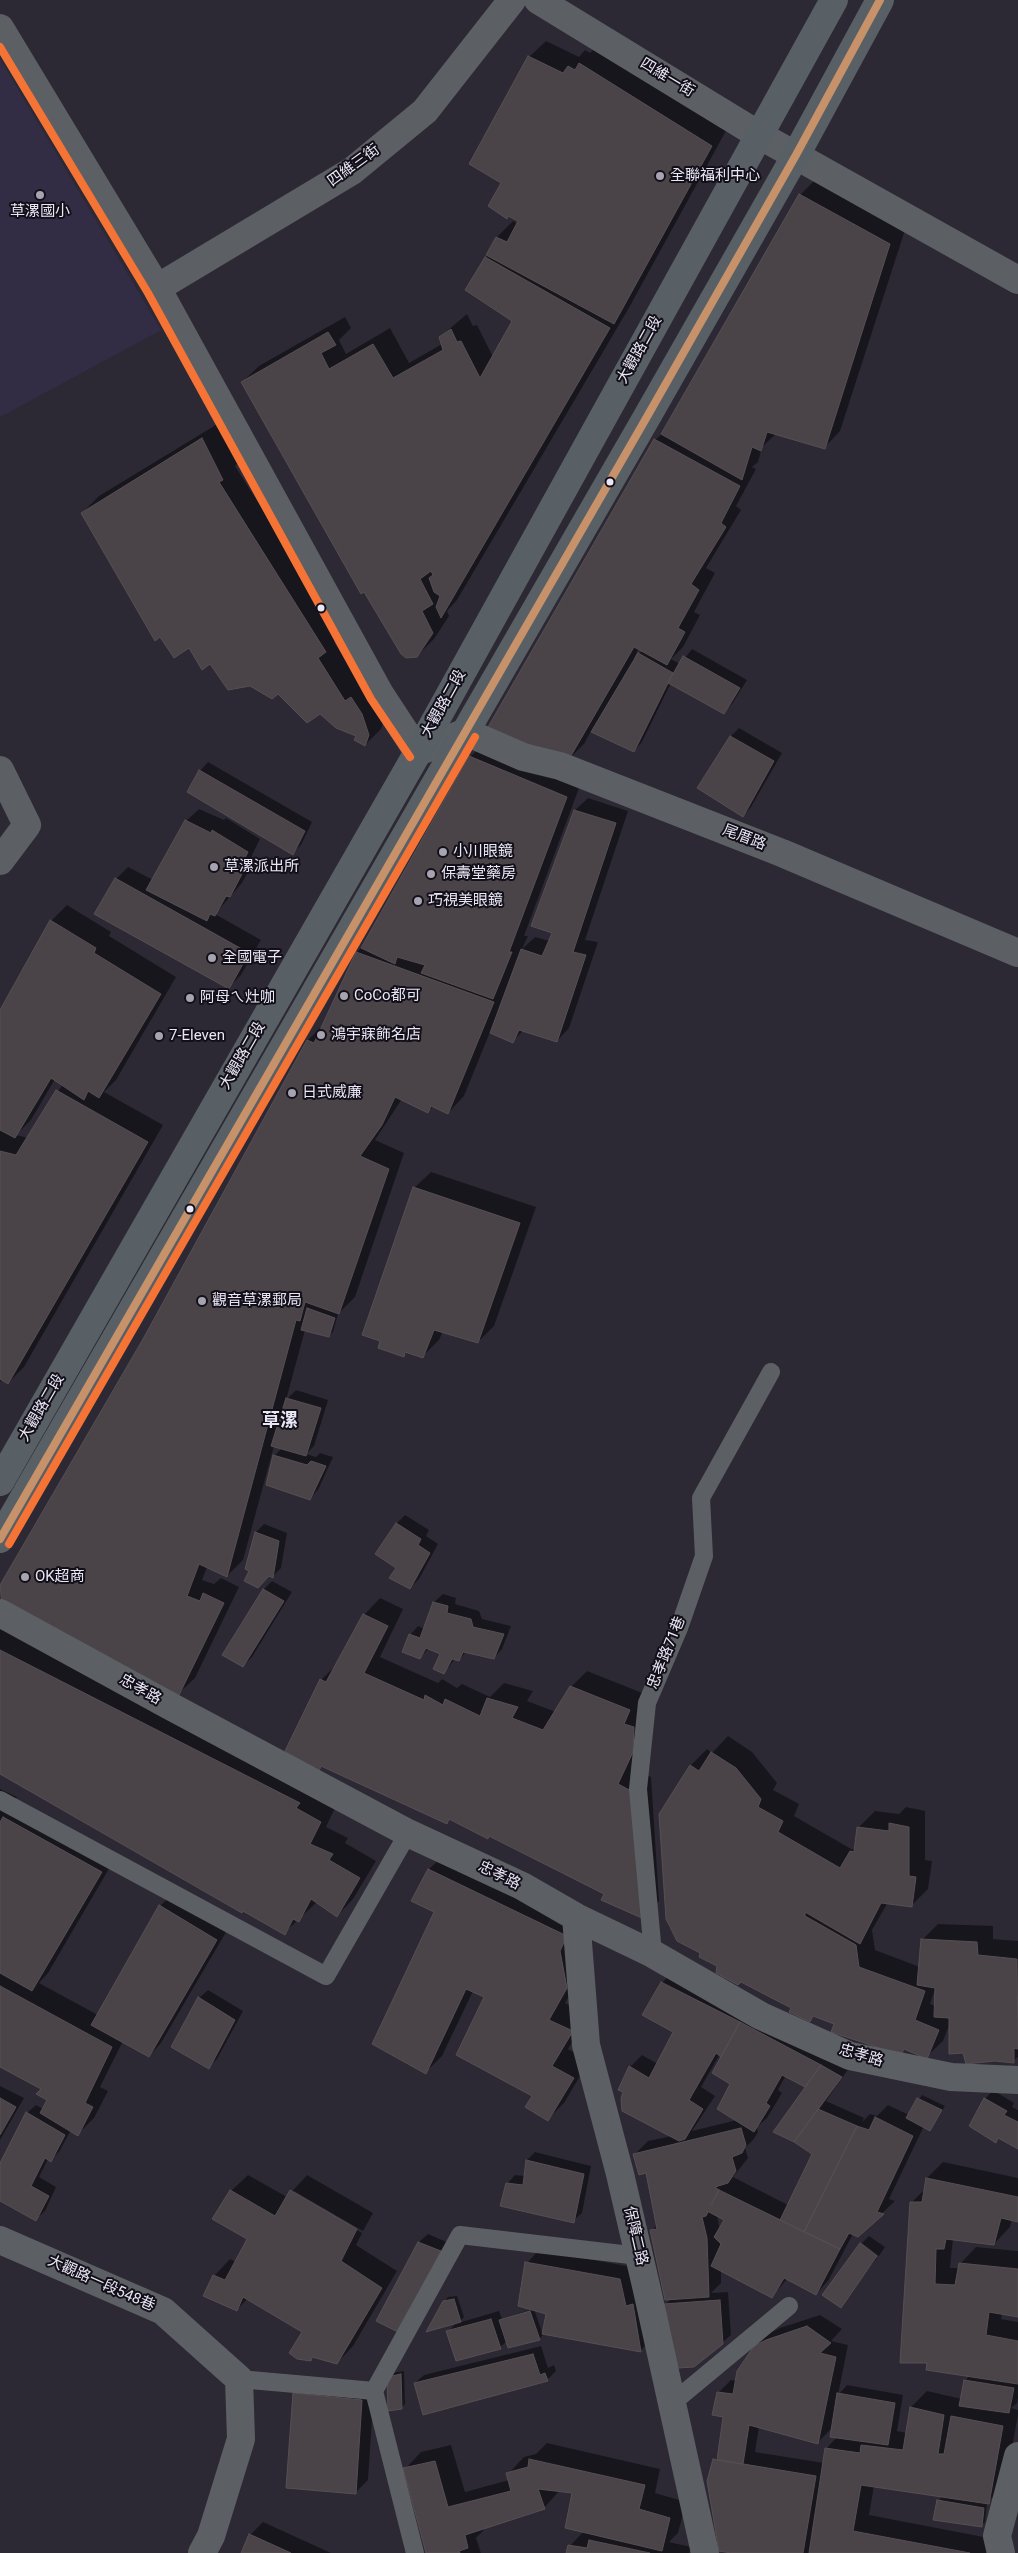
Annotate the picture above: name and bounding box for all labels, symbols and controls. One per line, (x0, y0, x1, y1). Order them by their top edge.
street label: 四維一街 (637, 55, 697, 101)
street label: 四維三街 (324, 141, 384, 191)
place label: 全聯福利中心 (670, 167, 760, 185)
marker: 全聯福利中心 (654, 170, 666, 182)
marker: 草漯國小 (34, 189, 46, 201)
place label: 草漯國小 (10, 203, 70, 221)
street label: 大觀路二段 (614, 313, 666, 387)
unlabelled marker (605, 477, 615, 487)
unlabelled marker (316, 603, 326, 613)
street label: 大觀路二段 (418, 667, 470, 741)
street label: 尾厝路 (720, 822, 768, 854)
place label: 小川眼鏡 (453, 843, 513, 861)
marker: 小川眼鏡 (437, 846, 449, 858)
place label: 草漯派出所 (224, 858, 299, 876)
marker: 草漯派出所 (208, 861, 220, 873)
place label: 保壽堂藥房 (441, 865, 516, 883)
marker: 保壽堂藥房 (425, 868, 437, 880)
place label: 巧視美眼鏡 (428, 892, 503, 910)
marker: 巧視美眼鏡 (412, 895, 424, 907)
place label: 全國電子 (222, 949, 282, 967)
marker: 全國電子 (206, 952, 218, 964)
place label: CoCo都可 (354, 987, 421, 1005)
place label: 阿母ㄟ灶咖 (200, 989, 275, 1007)
marker: CoCo都可 (338, 990, 350, 1002)
marker: 阿母ㄟ灶咖 (184, 992, 196, 1004)
street label: 大觀路二段 (216, 1019, 270, 1093)
place label: 鴻宇寐飾名店 (331, 1026, 421, 1044)
place label: 7-Eleven (169, 1027, 225, 1045)
marker: 鴻宇寐飾名店 (315, 1029, 327, 1041)
marker: 7-Eleven (153, 1030, 165, 1042)
place label: 日式威廉 (302, 1084, 362, 1102)
marker: 日式威廉 (286, 1087, 298, 1099)
unlabelled marker (185, 1204, 195, 1214)
place label: 觀音草漯郵局 (212, 1292, 302, 1310)
marker: 觀音草漯郵局 (196, 1295, 208, 1307)
street label: 大觀路二段 (15, 1371, 69, 1445)
district label: 草漯 (262, 1410, 298, 1432)
place label: OK超商 (35, 1568, 85, 1586)
marker: OK超商 (19, 1571, 31, 1583)
street label: 忠孝路71巷 (644, 1614, 690, 1692)
street label: 忠孝路 (116, 1671, 164, 1709)
street label: 忠孝路 (475, 1858, 523, 1894)
street label: 忠孝路 (837, 2041, 885, 2071)
street label: 保障二路 (619, 2205, 651, 2267)
street label: 大觀路一段548巷 (45, 2252, 157, 2316)

